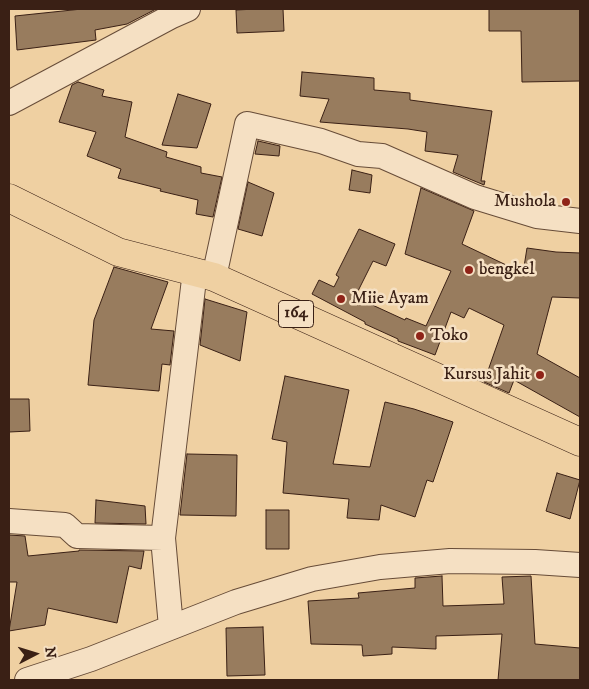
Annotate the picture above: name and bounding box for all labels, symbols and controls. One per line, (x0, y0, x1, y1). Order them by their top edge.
place label: Mushola (494, 191, 556, 213)
marker: Mushola (560, 196, 572, 208)
place label: bengkel (479, 259, 535, 281)
marker: bengkel (463, 264, 475, 276)
place label: Miie Ayam (351, 288, 429, 310)
marker: Miie Ayam (335, 293, 347, 305)
road number: 164 (278, 300, 314, 328)
place label: Toko (430, 325, 468, 347)
marker: Toko (414, 330, 426, 342)
place label: Kursus Jahit (443, 364, 530, 386)
marker: Kursus Jahit (534, 369, 546, 381)
north arrow (10, 629, 60, 679)
text: N (40, 646, 59, 659)

